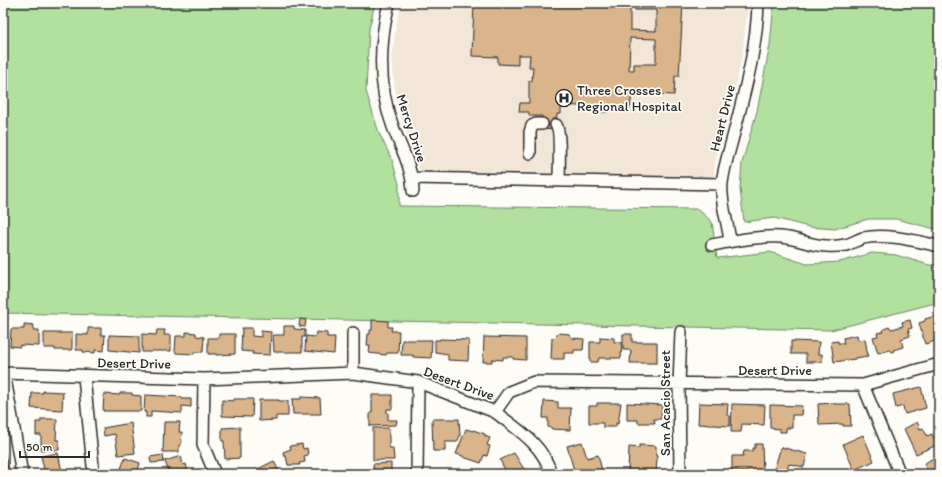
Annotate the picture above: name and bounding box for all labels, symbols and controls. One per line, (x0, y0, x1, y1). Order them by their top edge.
place label: Three Crosses Regional Hospital (577, 82, 682, 115)
street label: Heart Drive (706, 83, 739, 153)
hospital icon: Three Crosses Regional Hospital (554, 88, 574, 108)
street label: Mercy Drive (393, 92, 431, 165)
street label: San Acacio Street (657, 350, 674, 456)
street label: Desert Drive (97, 354, 171, 373)
street label: Desert Drive (738, 362, 812, 379)
street label: Desert Drive (421, 363, 497, 404)
scale bar (20, 433, 89, 459)
text: 50 m (26, 440, 52, 454)

